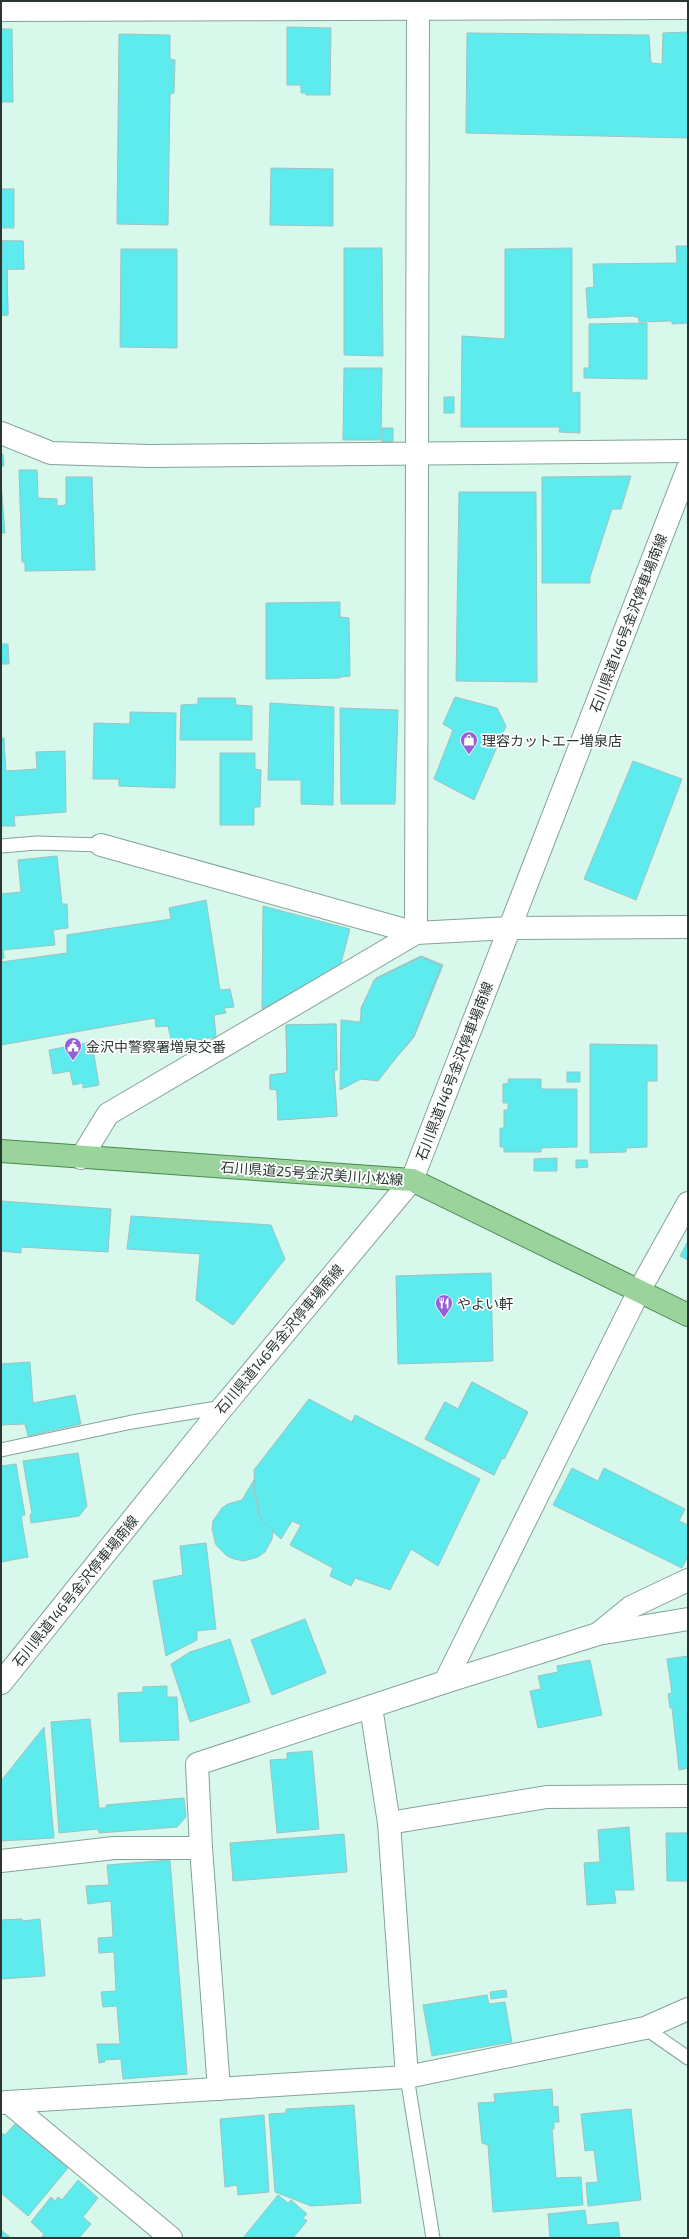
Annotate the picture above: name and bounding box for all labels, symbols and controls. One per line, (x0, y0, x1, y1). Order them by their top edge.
street label: 石川県道146号金沢停車場南線 (586, 531, 670, 715)
shop icon: 理容カットエー増泉店 (459, 730, 479, 755)
place label: 理容カットエー増泉店 (482, 732, 622, 749)
street label: 石川県道146号金沢停車場南線 (412, 979, 496, 1163)
public building icon: 金沢中警察署増泉交番 (63, 1036, 83, 1061)
place label: 金沢中警察署増泉交番 (86, 1038, 226, 1055)
street label: 石川県道25号金沢美川小松線 (220, 1158, 404, 1188)
street label: 石川県道146号金沢停車場南線 (211, 1261, 347, 1417)
restaurant icon: やよい軒 (434, 1293, 454, 1318)
place label: やよい軒 (457, 1295, 513, 1312)
street label: 石川県道146号金沢停車場南線 (9, 1512, 141, 1670)

